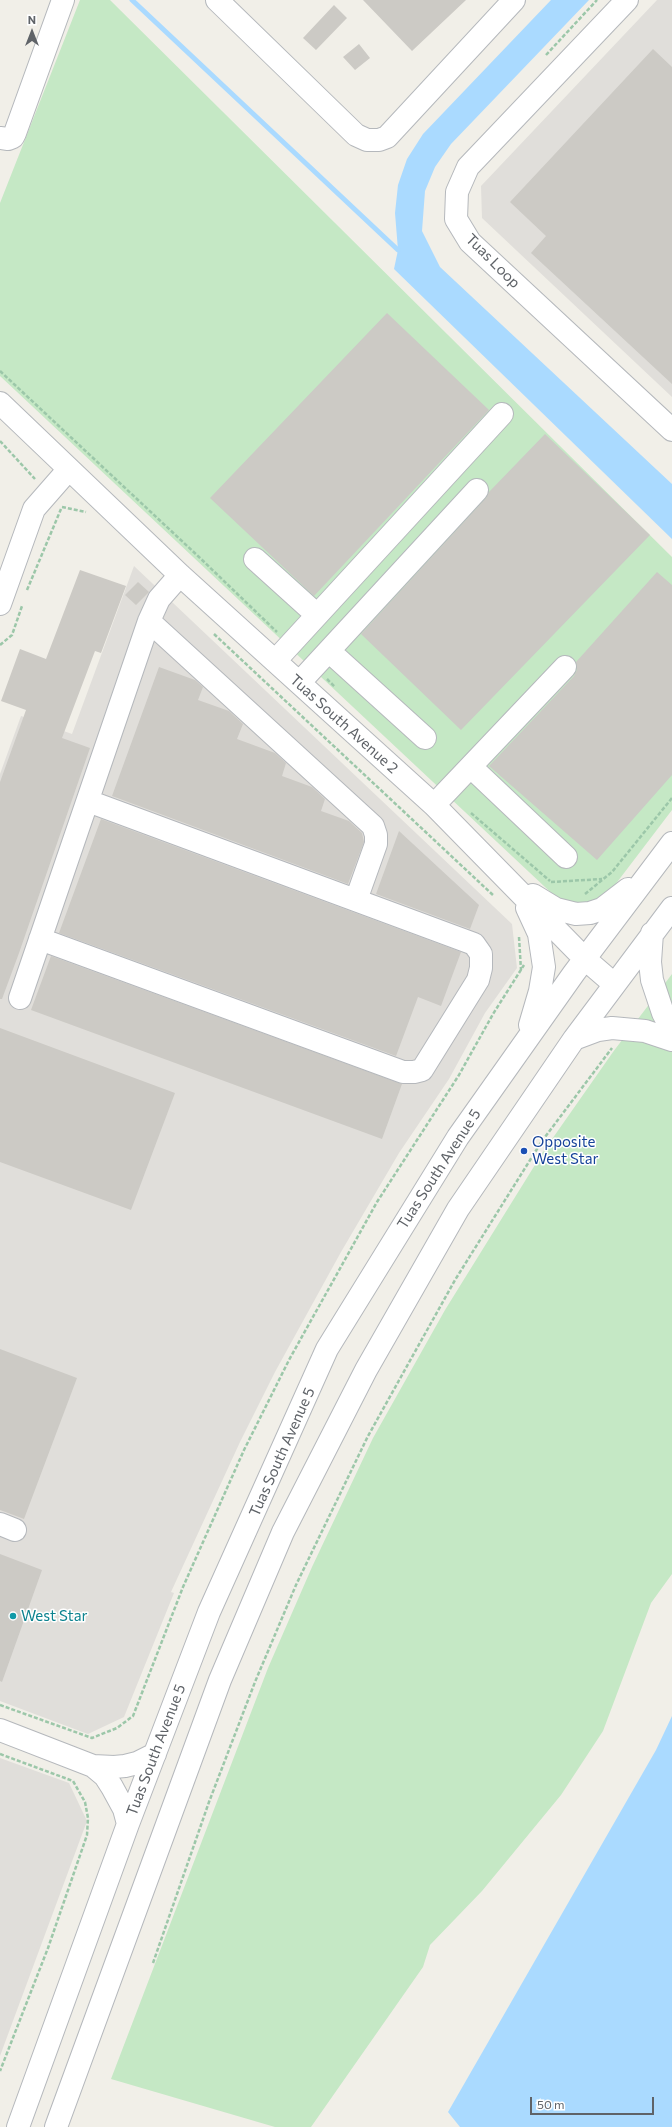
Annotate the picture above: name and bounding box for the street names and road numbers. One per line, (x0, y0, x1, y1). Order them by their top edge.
street label: Tuas Loop (462, 230, 524, 292)
street label: Tuas South Avenue 2 (286, 671, 402, 777)
street label: Tuas South Avenue 5 (393, 1106, 485, 1232)
street label: Tuas South Avenue 5 (245, 1385, 319, 1519)
street label: Tuas South Avenue 5 (123, 1682, 189, 1818)

